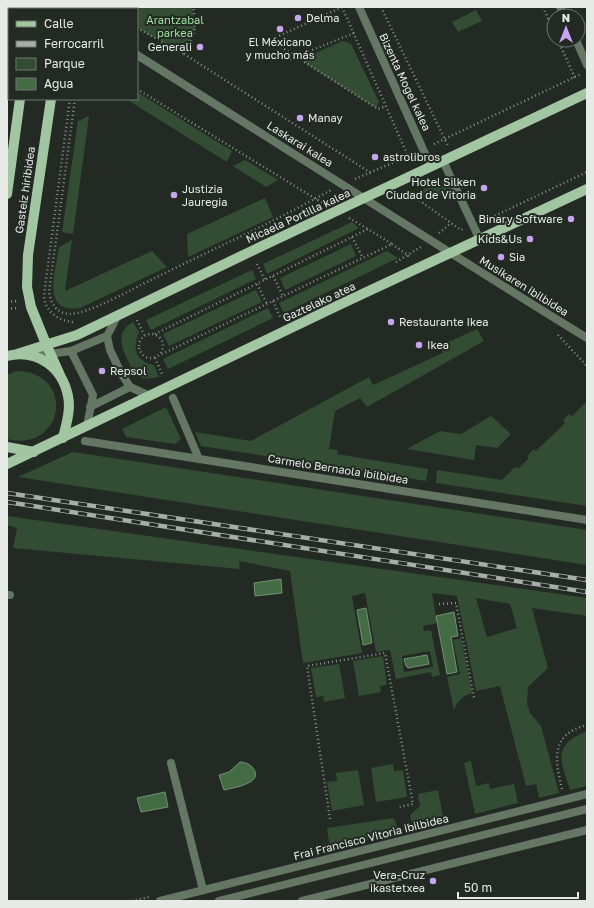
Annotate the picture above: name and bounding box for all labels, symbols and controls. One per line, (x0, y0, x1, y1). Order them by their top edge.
legend (8, 8, 138, 100)
north arrow (546, 8, 586, 48)
place label: Delma (306, 11, 340, 24)
text: N (562, 11, 570, 24)
park label: Arantzabal parkea (146, 13, 204, 39)
marker: Delma (293, 13, 303, 23)
text: Calle (44, 16, 74, 31)
marker: El Méxicano y mucho más (275, 24, 285, 34)
street label: Bizenta Mogel kalea (377, 31, 434, 133)
place label: El Méxicano y mucho más (245, 35, 315, 61)
text: Ferrocarril (44, 36, 104, 51)
place label: Generali (148, 40, 192, 53)
marker: Generali (195, 42, 205, 52)
text: Parque (44, 56, 85, 71)
text: Agua (44, 76, 73, 91)
place label: Manay (308, 111, 343, 124)
marker: Manay (295, 113, 305, 123)
street label: Laskarai kalea (265, 118, 336, 169)
street label: Gasteiz hiribidea (12, 145, 37, 234)
place label: astrolibros (383, 150, 440, 163)
marker: astrolibros (370, 152, 380, 162)
place label: Hotel Silken Ciudad de Vitoria (386, 175, 476, 201)
place label: Justizia Jauregia (182, 182, 227, 208)
marker: Hotel Silken Ciudad de Vitoria (479, 183, 489, 193)
street label: Micaela Portilla kalea (244, 186, 352, 245)
marker: Justizia Jauregia (169, 190, 179, 200)
place label: Binary Software (479, 212, 563, 225)
marker: Binary Software (566, 214, 576, 224)
place label: Kids&Us (478, 232, 522, 245)
marker: Kids&Us (525, 234, 535, 244)
place label: Sia (509, 250, 525, 263)
marker: Sia (496, 252, 506, 262)
street label: Musikaren ibilbidea (477, 253, 571, 318)
street label: Gaztelako atea (280, 279, 357, 324)
place label: Restaurante Ikea (399, 315, 488, 328)
marker: Restaurante Ikea (386, 317, 396, 327)
place label: Ikea (427, 338, 449, 351)
marker: Ikea (414, 340, 424, 350)
place label: Repsol (110, 364, 147, 377)
marker: Repsol (97, 366, 107, 376)
street label: Carmelo Bernaola ibilbidea (267, 451, 409, 486)
street label: Frai Francisco Vitoria ibilbidea (292, 811, 450, 862)
place label: Vera-Cruz ikastetxea (370, 868, 425, 894)
scale bar (458, 874, 578, 900)
marker: Vera-Cruz ikastetxea (428, 876, 438, 886)
text: 50 m (464, 880, 492, 895)

